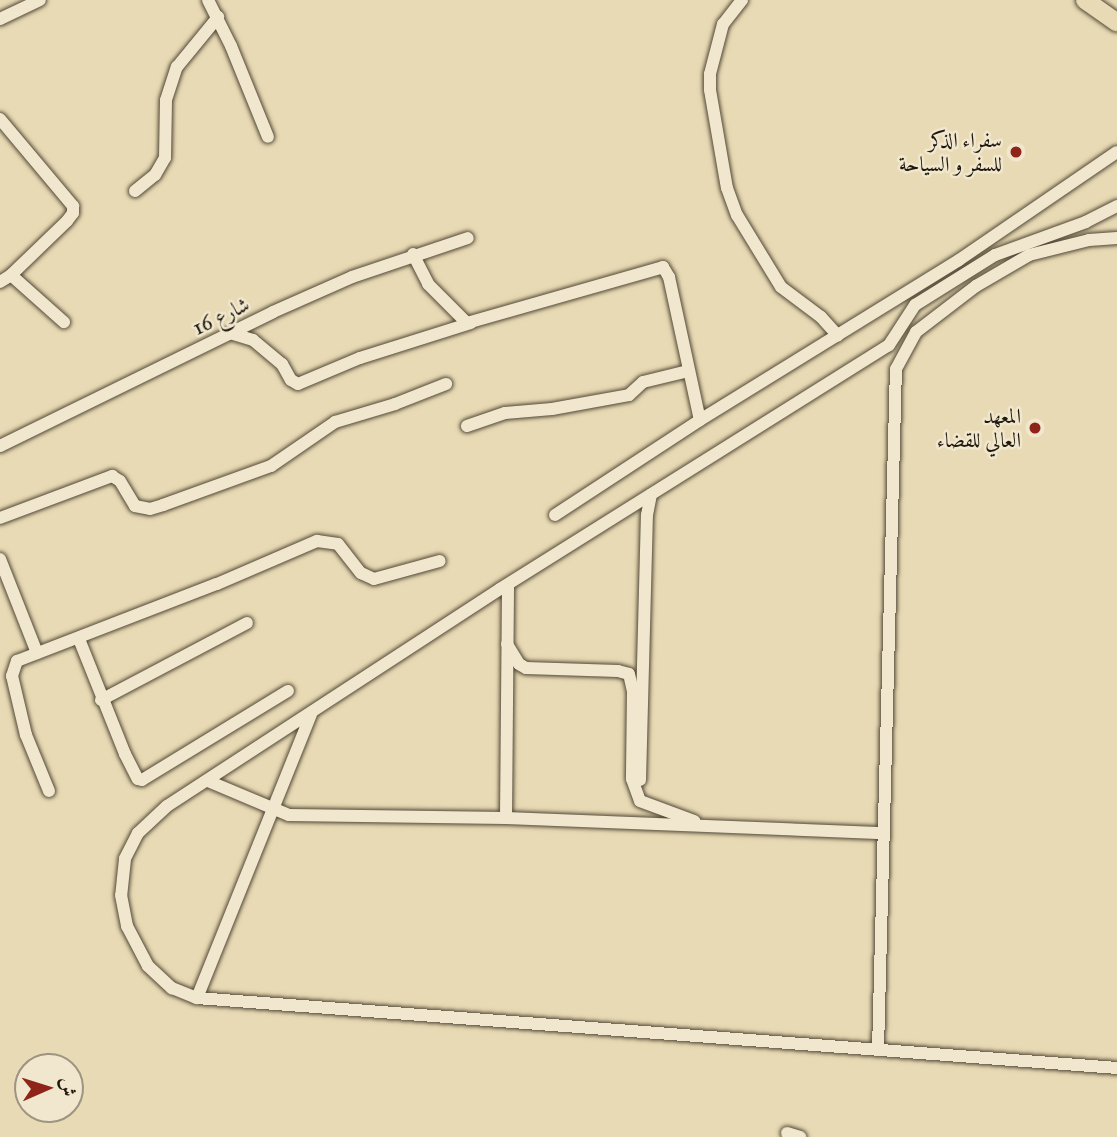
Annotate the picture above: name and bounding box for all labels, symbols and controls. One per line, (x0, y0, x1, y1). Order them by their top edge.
place label: سفراء الذكر للسفر و السياحة (899, 127, 1002, 177)
marker: سفراء الذكر للسفر و السياحة (1008, 144, 1024, 160)
street label: شارع 16 (189, 292, 253, 340)
place label: المعهد العالي للقضاء (937, 403, 1021, 453)
marker: المعهد العالي للقضاء (1027, 420, 1043, 436)
north arrow (14, 1053, 84, 1123)
text: ش (56, 1077, 80, 1097)

